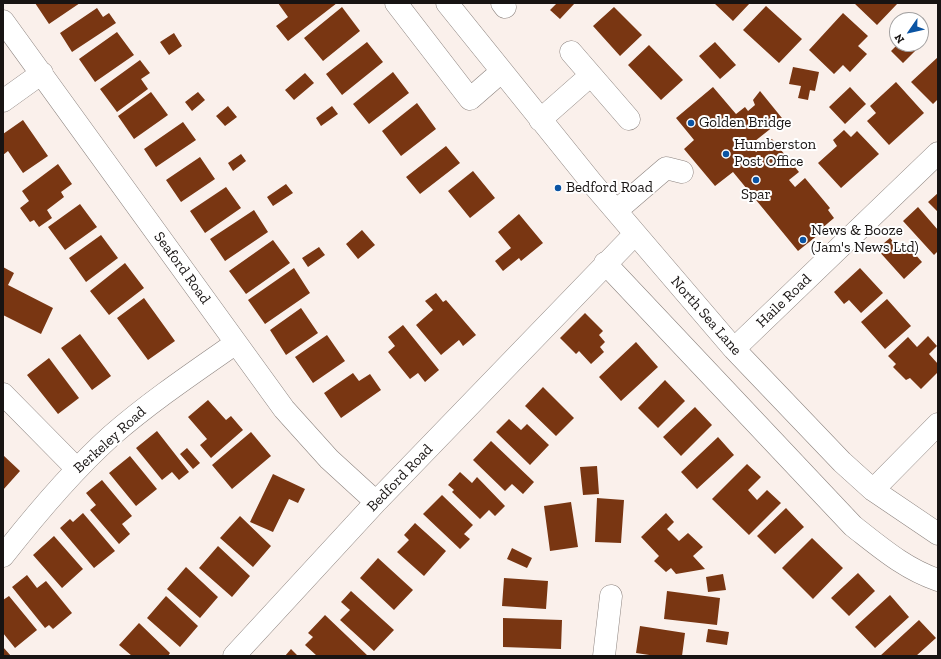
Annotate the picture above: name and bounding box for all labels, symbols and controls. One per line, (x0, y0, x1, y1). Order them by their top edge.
north arrow (889, 12, 929, 52)
text: N (892, 31, 907, 46)
place label: Golden Bridge (699, 114, 791, 132)
marker: Golden Bridge (686, 118, 696, 128)
place label: Humberston Post Office (734, 136, 816, 171)
marker: Humberston Post Office (721, 149, 731, 159)
marker: Spar (751, 175, 761, 185)
place label: Bedford Road (566, 179, 653, 197)
marker: Bedford Road (553, 183, 563, 193)
place label: Spar (741, 186, 771, 204)
place label: News & Booze (Jam's News Ltd) (811, 222, 919, 257)
street label: Seaford Road (150, 228, 214, 308)
marker: News & Booze (Jam's News Ltd) (798, 235, 808, 245)
street label: Haile Road (753, 270, 815, 332)
street label: North Sea Lane (667, 273, 745, 359)
street label: Berkeley Road (70, 403, 150, 477)
street label: Bedford Road (363, 440, 437, 516)

